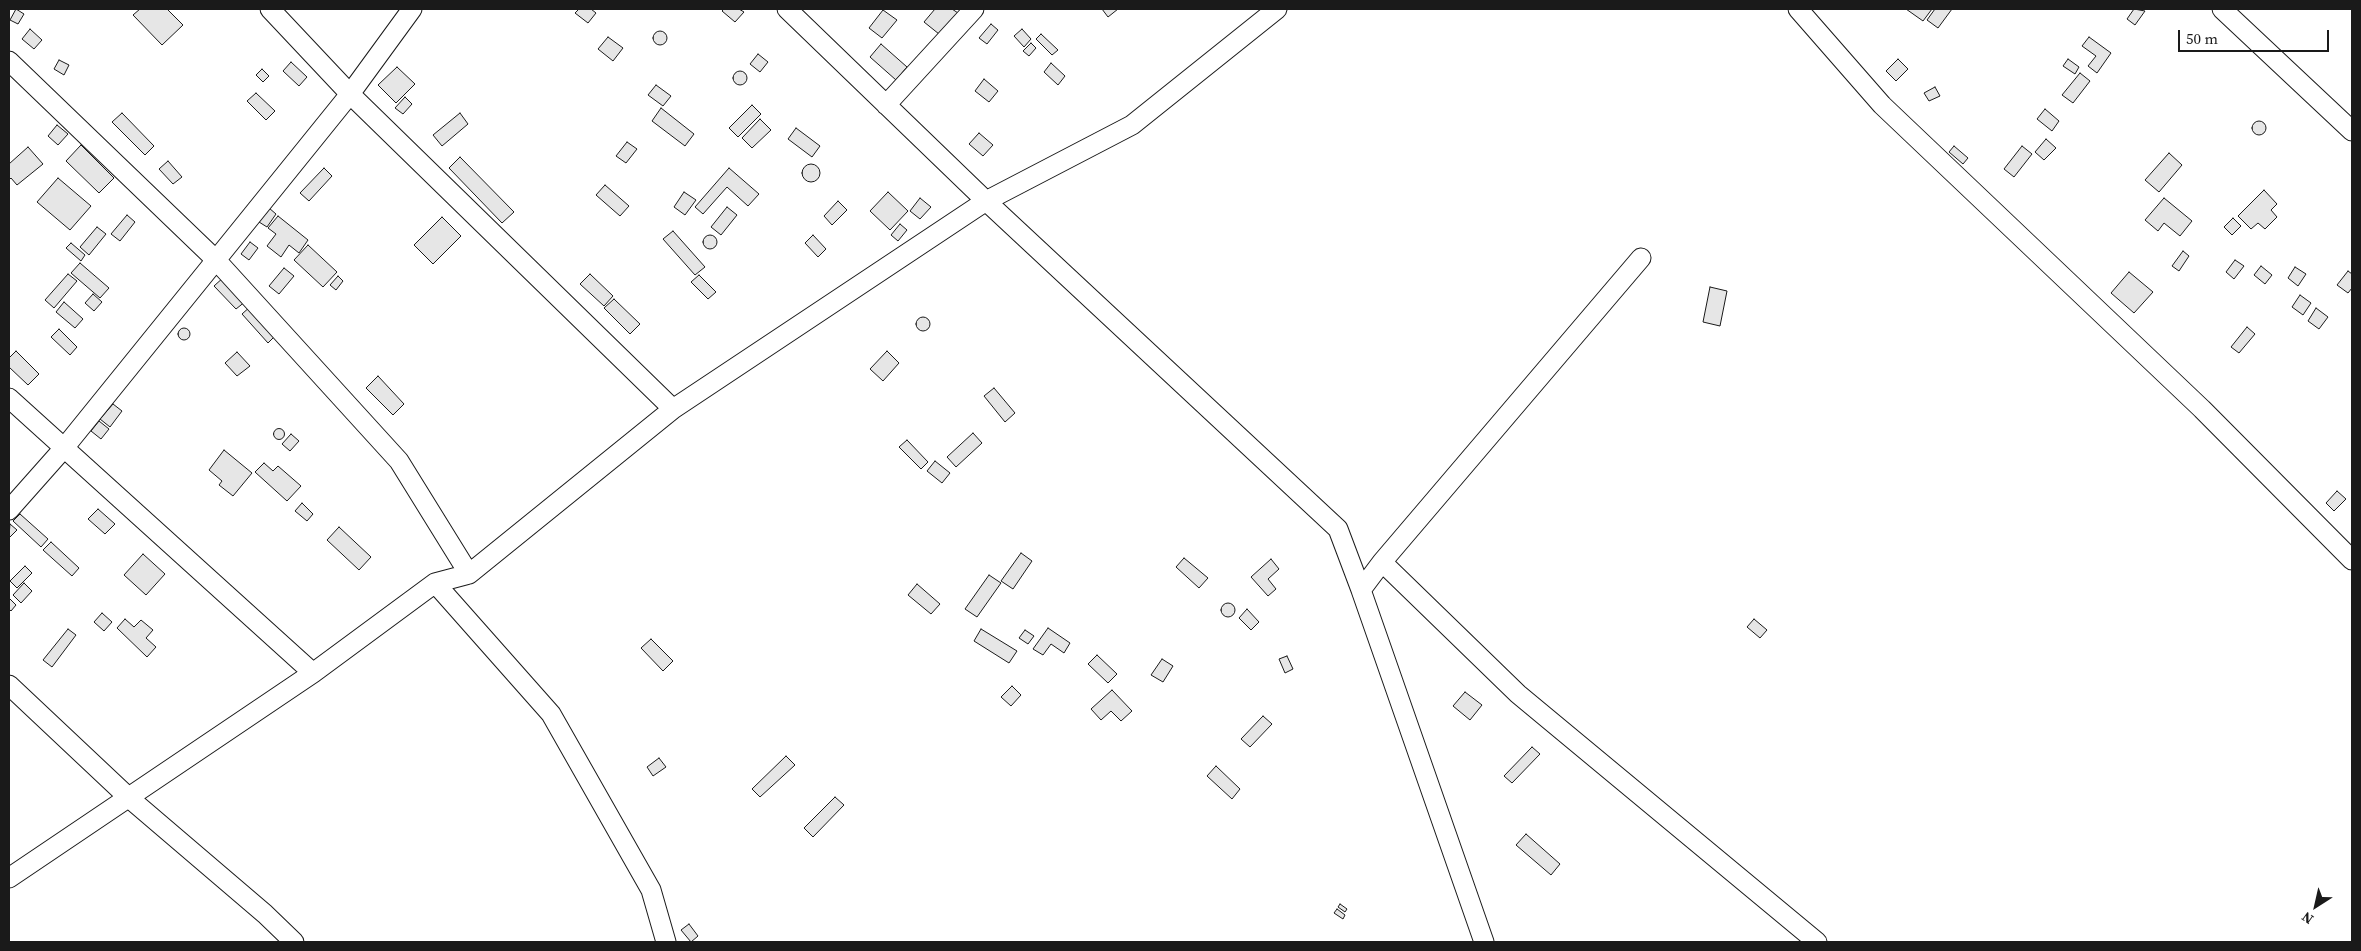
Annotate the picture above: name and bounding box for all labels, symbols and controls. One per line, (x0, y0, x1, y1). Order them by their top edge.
scale bar (2181, 20, 2332, 52)
text: 50 m (2186, 28, 2218, 49)
north arrow (2291, 881, 2341, 931)
text: N (2297, 907, 2317, 929)

